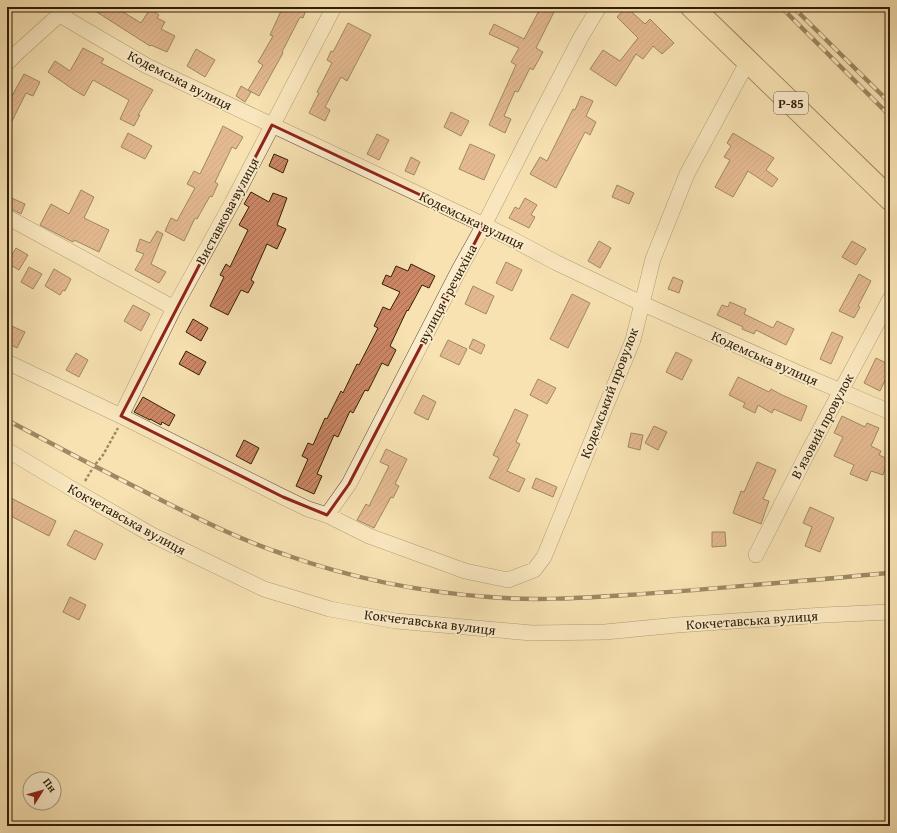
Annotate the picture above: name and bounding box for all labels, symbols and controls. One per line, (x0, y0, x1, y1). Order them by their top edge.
street label: Кодемська вулиця (124, 45, 236, 115)
road number: Р-85 (774, 92, 808, 114)
street label: Виставкова вулиця (190, 154, 264, 268)
street label: Кодемська вулиця (416, 186, 528, 254)
street label: вулиця Гречихіна (412, 240, 482, 348)
street label: Кодемський провулок (575, 324, 643, 461)
street label: Кодемська вулиця (708, 326, 822, 390)
street label: Вʼязовий провулок (786, 369, 859, 482)
street label: Кокчетавська вулиця (64, 478, 190, 560)
street label: Кокчетавська вулиця (363, 604, 497, 640)
street label: Кокчетавська вулиця (685, 605, 819, 635)
north arrow (22, 771, 62, 811)
text: Пн (39, 775, 61, 796)

